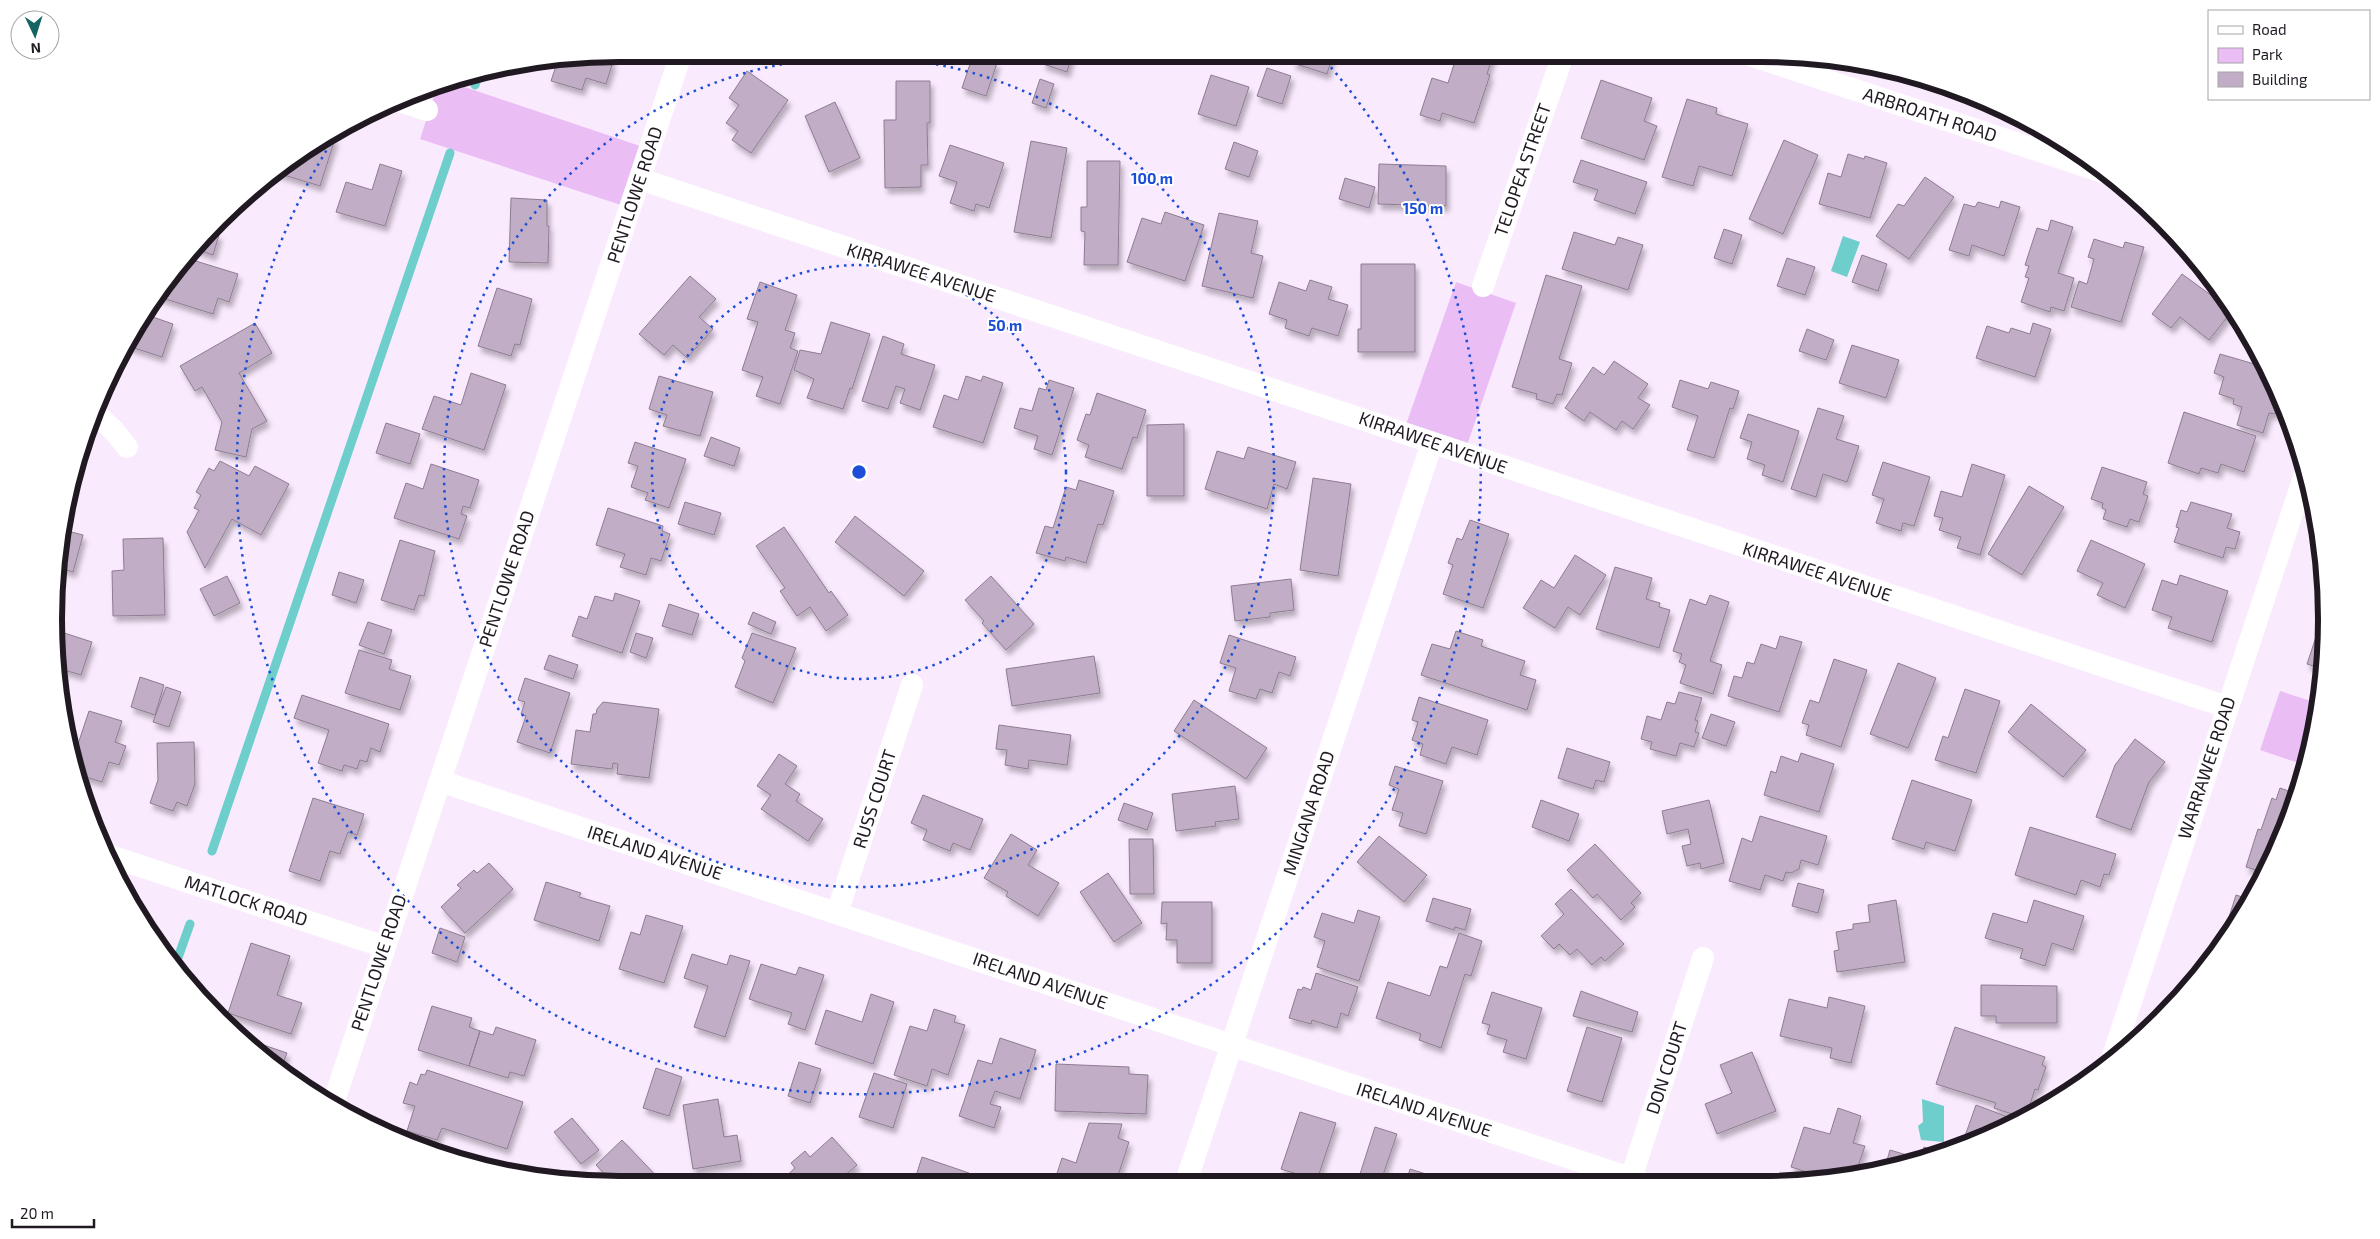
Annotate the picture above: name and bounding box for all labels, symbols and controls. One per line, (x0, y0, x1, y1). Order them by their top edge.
north arrow (10, 10, 60, 60)
legend (2208, 10, 2370, 100)
text: Road (2252, 20, 2287, 38)
text: N (30, 40, 42, 57)
text: Park (2252, 45, 2283, 63)
text: Building (2252, 70, 2308, 88)
street label: ARBROATH ROAD (1861, 82, 2000, 146)
street label: TELOPEA STREET (1489, 100, 1555, 239)
street label: PENTLOWE ROAD (602, 124, 666, 266)
text: 100 m (1131, 169, 1173, 187)
text: 150 m (1403, 199, 1443, 217)
street label: KIRRAWEE AVENUE (844, 238, 999, 307)
text: 50 m (988, 316, 1022, 334)
street label: KIRRAWEE AVENUE (1356, 406, 1510, 478)
centre of rings (850, 463, 868, 481)
street label: PENTLOWE ROAD (474, 508, 538, 650)
street label: KIRRAWEE AVENUE (1740, 537, 1895, 606)
street label: WARRAWEE ROAD (2173, 694, 2239, 842)
street label: RUSS COURT (848, 746, 901, 851)
street label: MINGANA ROAD (1278, 748, 1339, 878)
street label: IRELAND AVENUE (585, 820, 726, 884)
street label: MATLOCK ROAD (182, 870, 311, 930)
street label: PENTLOWE ROAD (346, 892, 410, 1034)
street label: IRELAND AVENUE (970, 947, 1111, 1013)
street label: DON COURT (1641, 1018, 1692, 1117)
street label: IRELAND AVENUE (1354, 1077, 1495, 1141)
scale bar (12, 1196, 95, 1228)
text: 20 m (20, 1204, 54, 1222)

